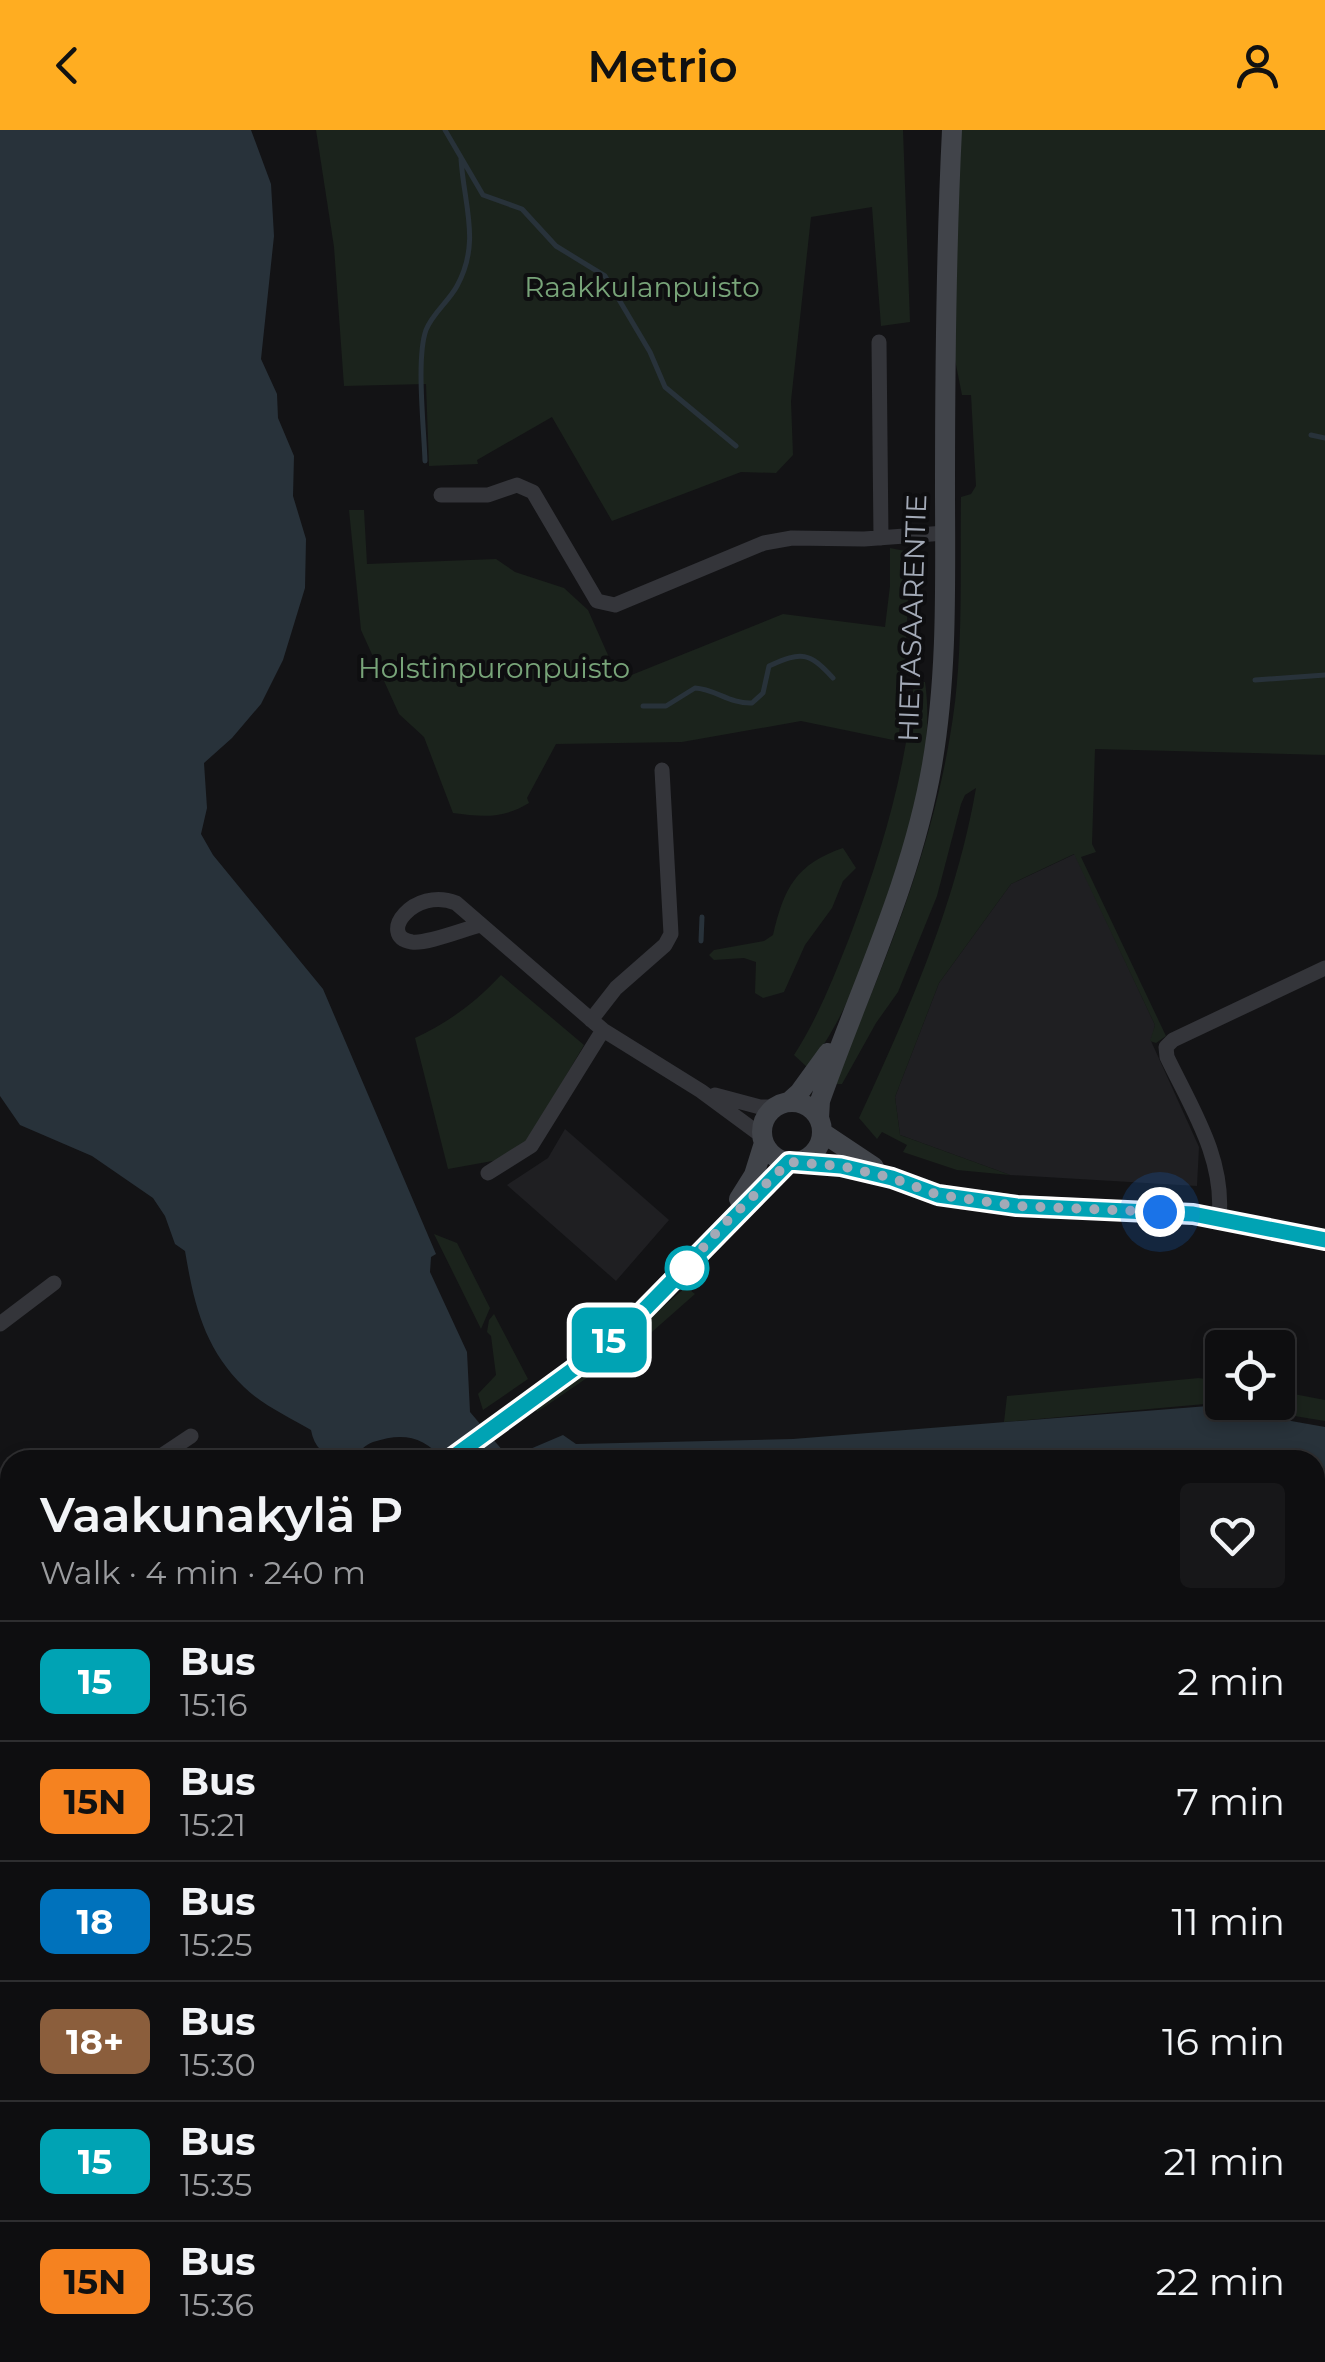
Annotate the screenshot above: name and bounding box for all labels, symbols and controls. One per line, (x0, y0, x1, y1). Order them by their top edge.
icon: back (40, 38, 95, 93)
text: Metrio (587, 38, 738, 93)
icon: person (1230, 38, 1285, 93)
park label: Raakkulanpuisto (524, 270, 760, 304)
street label: HIETASAARENTIE (891, 494, 933, 742)
park label: Holstinpuronpuisto (358, 651, 630, 685)
your location (1135, 1187, 1185, 1237)
unlabelled marker (666, 1247, 708, 1289)
line badge: 15 (564, 1308, 654, 1372)
text: 15 (592, 1319, 626, 1362)
map controls (1205, 1330, 1295, 1420)
button: locate (1205, 1330, 1295, 1420)
button: heart (1180, 1483, 1285, 1588)
text: Vaakunakylä P (40, 1486, 403, 1544)
text: Walk · 4 min · 240 m (40, 1553, 366, 1592)
text: Bus (180, 1638, 255, 1685)
text: 2 min (1177, 1658, 1285, 1705)
text: 15 (78, 1660, 112, 1703)
text: 15:16 (180, 1685, 248, 1724)
text: Bus (180, 1758, 255, 1805)
text: 7 min (1176, 1778, 1285, 1825)
text: 15N (64, 1780, 126, 1823)
text: 15:21 (180, 1805, 246, 1844)
text: Bus (180, 1878, 255, 1925)
text: 11 min (1171, 1898, 1285, 1945)
text: 18 (77, 1900, 113, 1943)
text: 15:25 (180, 1925, 253, 1964)
text: Bus (180, 1998, 255, 2045)
text: 16 min (1162, 2018, 1285, 2065)
text: 18+ (66, 2020, 124, 2063)
text: 15:30 (180, 2045, 256, 2084)
text: Bus (180, 2118, 255, 2165)
text: 21 min (1164, 2138, 1285, 2185)
text: 15 (78, 2140, 112, 2183)
text: 15:35 (180, 2165, 252, 2204)
text: Bus (180, 2238, 255, 2285)
text: 22 min (1156, 2258, 1285, 2305)
text: 15N (64, 2260, 126, 2303)
text: 15:36 (180, 2285, 254, 2324)

